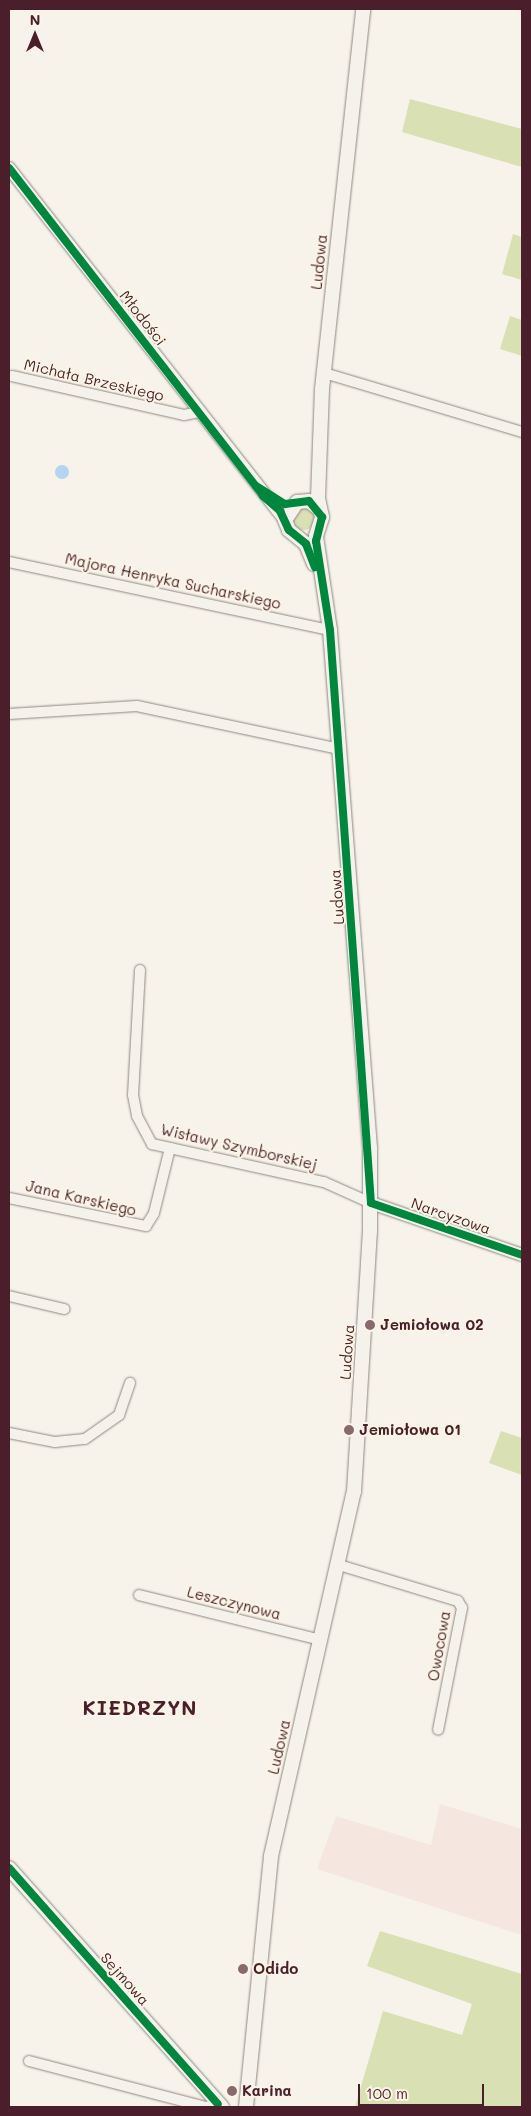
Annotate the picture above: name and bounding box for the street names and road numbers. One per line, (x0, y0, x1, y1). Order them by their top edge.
street label: Ludowa (307, 233, 331, 291)
street label: Młodości (116, 287, 170, 349)
street label: Michała Brzeskiego (22, 355, 166, 405)
street label: Majora Henryka Sucharskiego (63, 549, 283, 613)
street label: Ludowa (326, 869, 348, 925)
street label: Wisławy Szymborskiej (159, 1120, 319, 1174)
street label: Jana Karskiego (24, 1177, 138, 1219)
street label: Narcyzowa (409, 1194, 493, 1238)
street label: Ludowa (336, 1324, 358, 1380)
street label: Leszczynowa (185, 1583, 283, 1623)
street label: Owocowa (424, 1609, 454, 1683)
street label: Ludowa (264, 1718, 294, 1776)
street label: Sejmowa (97, 1949, 153, 2009)

